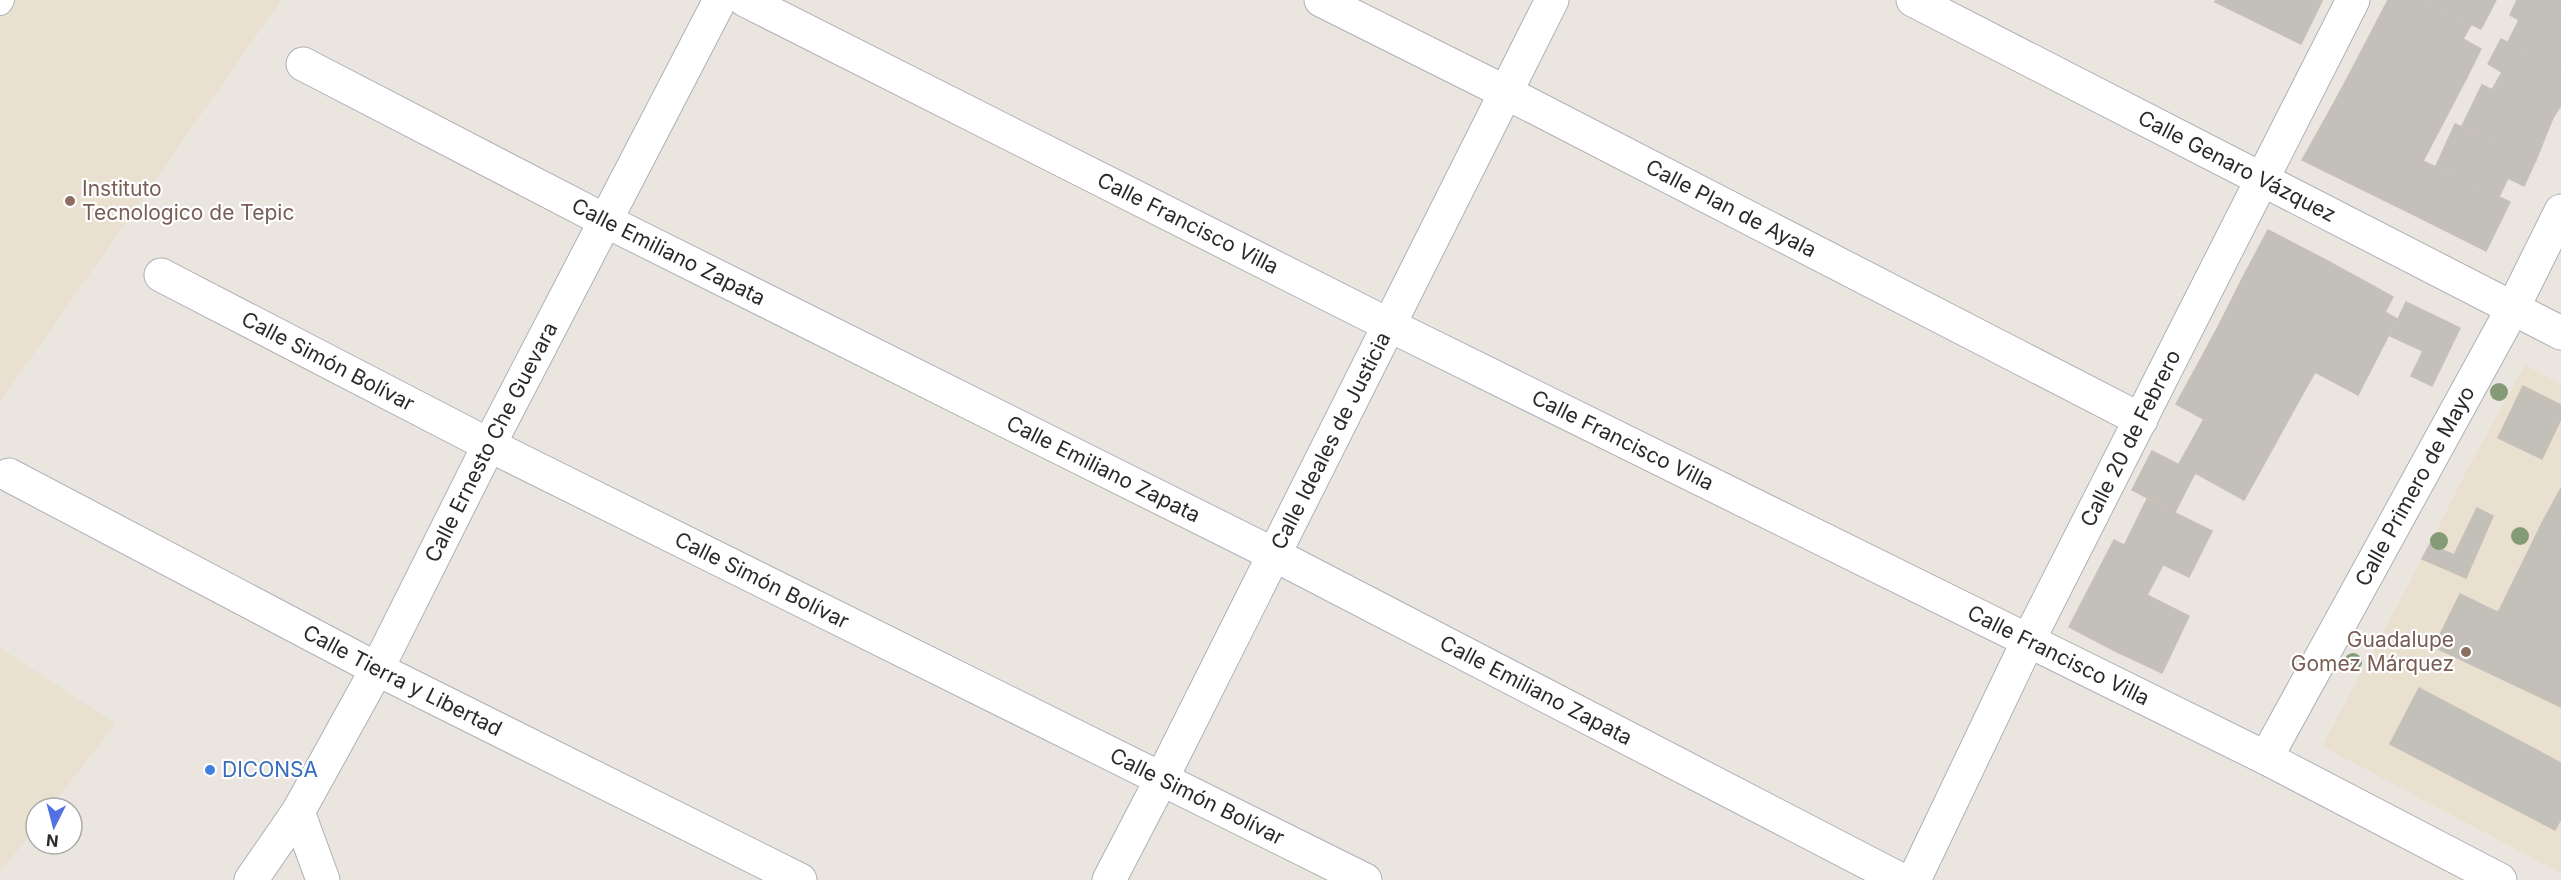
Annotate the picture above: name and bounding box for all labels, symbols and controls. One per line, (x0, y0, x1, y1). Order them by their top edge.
street label: Calle Genaro Vázquez (2134, 105, 2340, 227)
street label: Calle Plan de Ayala (1642, 154, 1821, 262)
street label: Calle Francisco Villa (1093, 167, 1283, 279)
place label: Instituto Tecnologico de Tepic (82, 176, 294, 225)
street label: Calle Emiliano Zapata (568, 193, 770, 310)
marker: Instituto Tecnologico de Tepic (63, 194, 77, 208)
street label: Calle Simón Bolívar (237, 306, 419, 416)
street label: Calle Ernesto Che Guevara (419, 318, 563, 566)
street label: Calle Ideales de Justicia (1266, 328, 1395, 554)
street label: Calle 20 de Febrero (2075, 345, 2186, 531)
street label: Calle Primero de Mayo (2350, 382, 2480, 590)
street label: Calle Francisco Villa (1528, 385, 1718, 495)
street label: Calle Emiliano Zapata (1002, 410, 1204, 528)
street label: Calle Simón Bolívar (671, 526, 853, 634)
street label: Calle Francisco Villa (1964, 600, 2154, 711)
street label: Calle Tierra y Libertad (299, 619, 506, 741)
place label: Guadalupe Gomez Márquez (2291, 627, 2454, 676)
street label: Calle Emiliano Zapata (1436, 630, 1637, 750)
marker: Guadalupe Gomez Márquez (2459, 645, 2473, 659)
street label: Calle Simón Bolívar (1106, 742, 1289, 850)
place label: DICONSA (222, 757, 318, 782)
marker: DICONSA (203, 763, 217, 777)
north arrow (24, 796, 84, 856)
text: N (45, 830, 60, 852)

